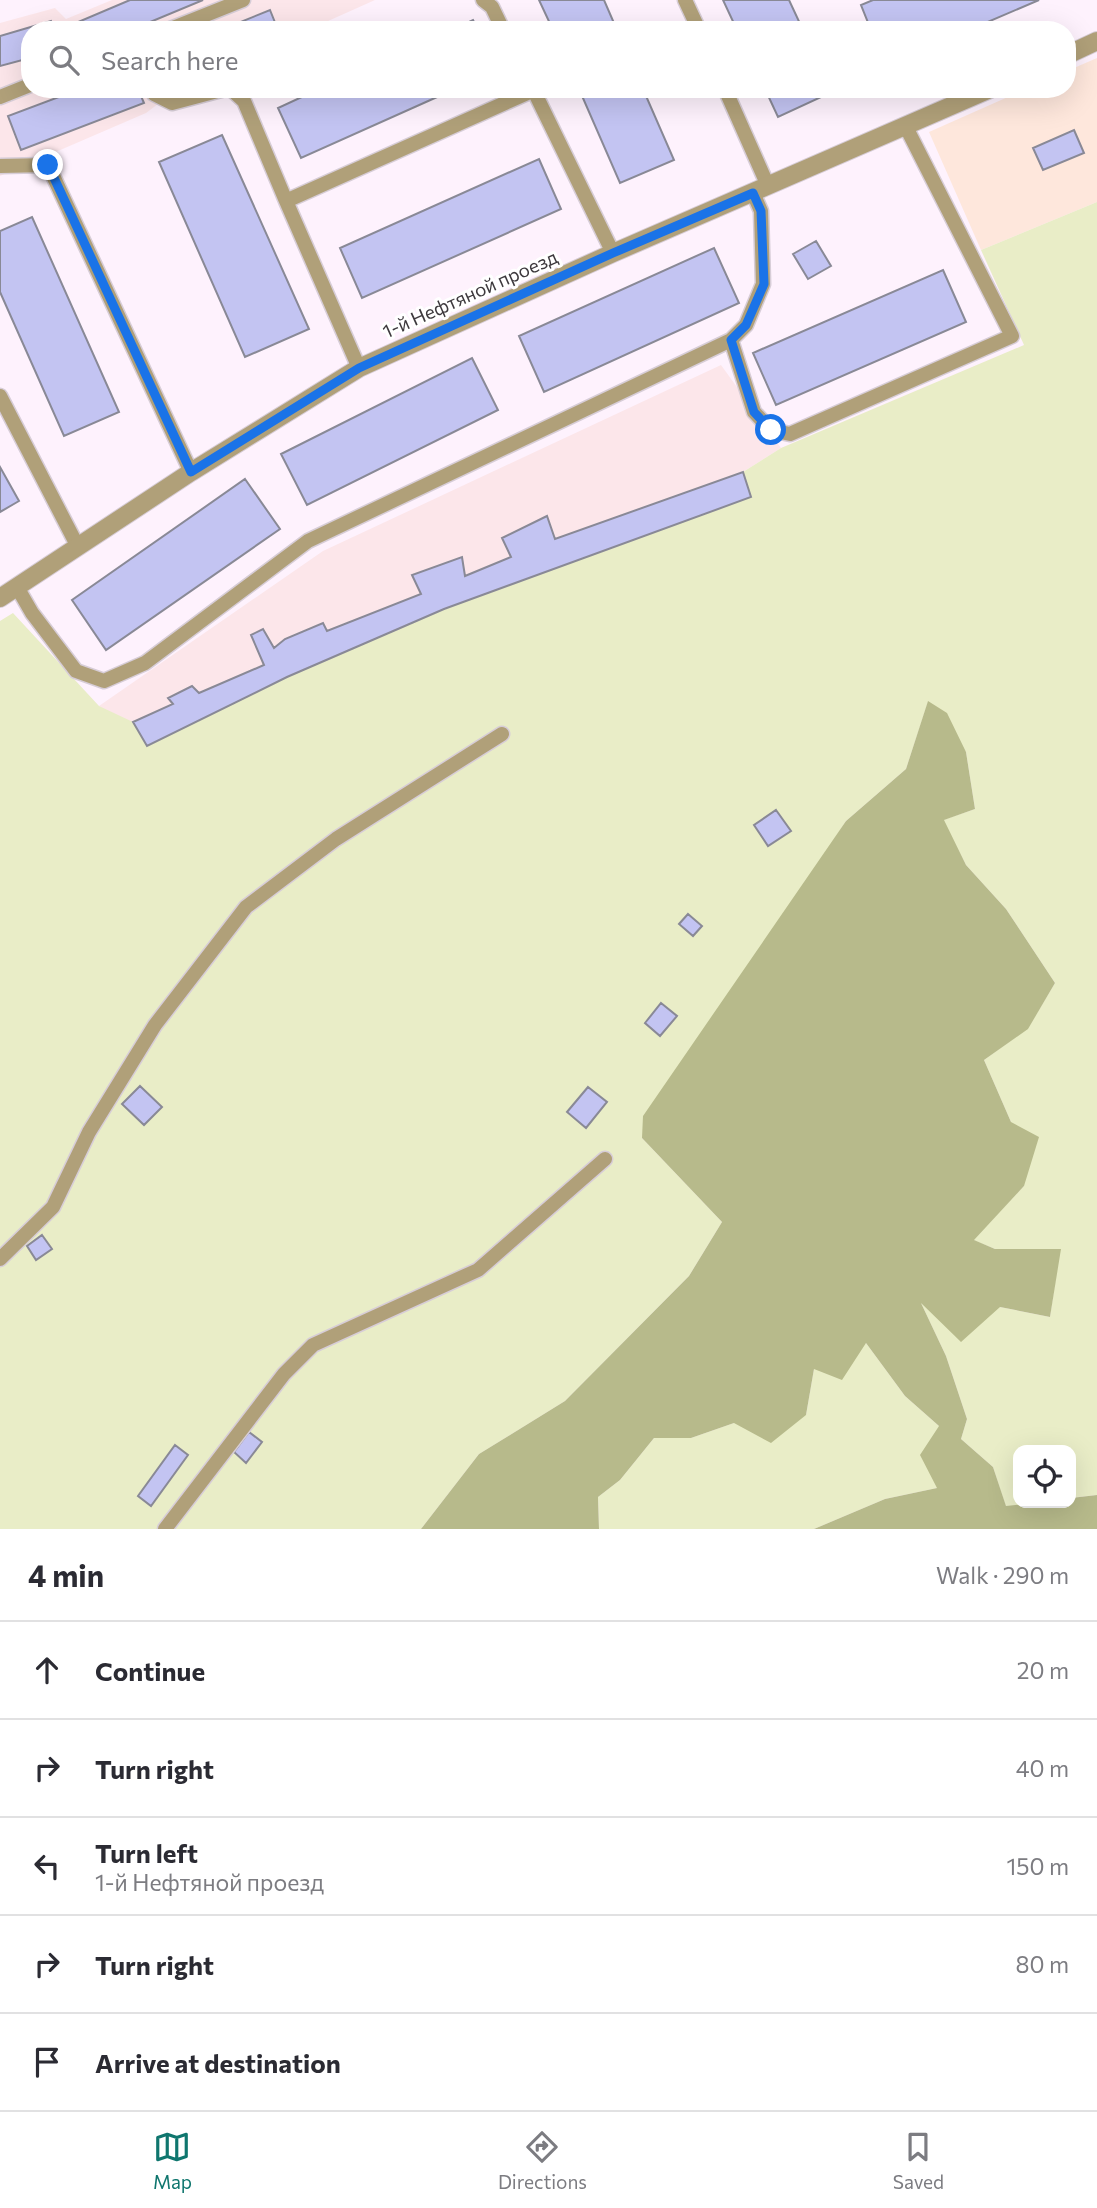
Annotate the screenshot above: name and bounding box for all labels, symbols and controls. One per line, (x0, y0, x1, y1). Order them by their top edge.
search box (21, 21, 1076, 98)
icon: search (45, 41, 83, 79)
text: Search here (101, 44, 239, 75)
route end (32, 149, 63, 180)
street label: 1-й Нефтяной проезд (379, 245, 561, 342)
route start (755, 414, 786, 445)
map controls (1013, 1445, 1076, 1508)
button: locate (1013, 1445, 1076, 1508)
text: 4 min (28, 1556, 104, 1593)
text: Walk · 290 m (936, 1561, 1069, 1589)
icon: ahead (28, 1651, 66, 1689)
text: Continue (95, 1655, 205, 1686)
text: 20 m (1017, 1656, 1069, 1684)
icon: right (28, 1749, 66, 1787)
text: Turn right (95, 1753, 214, 1784)
text: 40 m (1016, 1754, 1069, 1782)
text: Turn left (95, 1837, 198, 1868)
icon: left (28, 1847, 66, 1885)
text: 150 m (1006, 1852, 1069, 1880)
text: 1-й Нефтяной проезд (95, 1868, 324, 1896)
icon: right (28, 1945, 66, 1983)
text: Turn right (95, 1949, 214, 1980)
text: 80 m (1016, 1950, 1069, 1978)
icon: arrive (28, 2043, 66, 2081)
text: Arrive at destination (95, 2047, 341, 2078)
tab: Map (153, 2128, 192, 2193)
tab: Directions (498, 2128, 587, 2193)
tab: Saved (893, 2128, 944, 2193)

